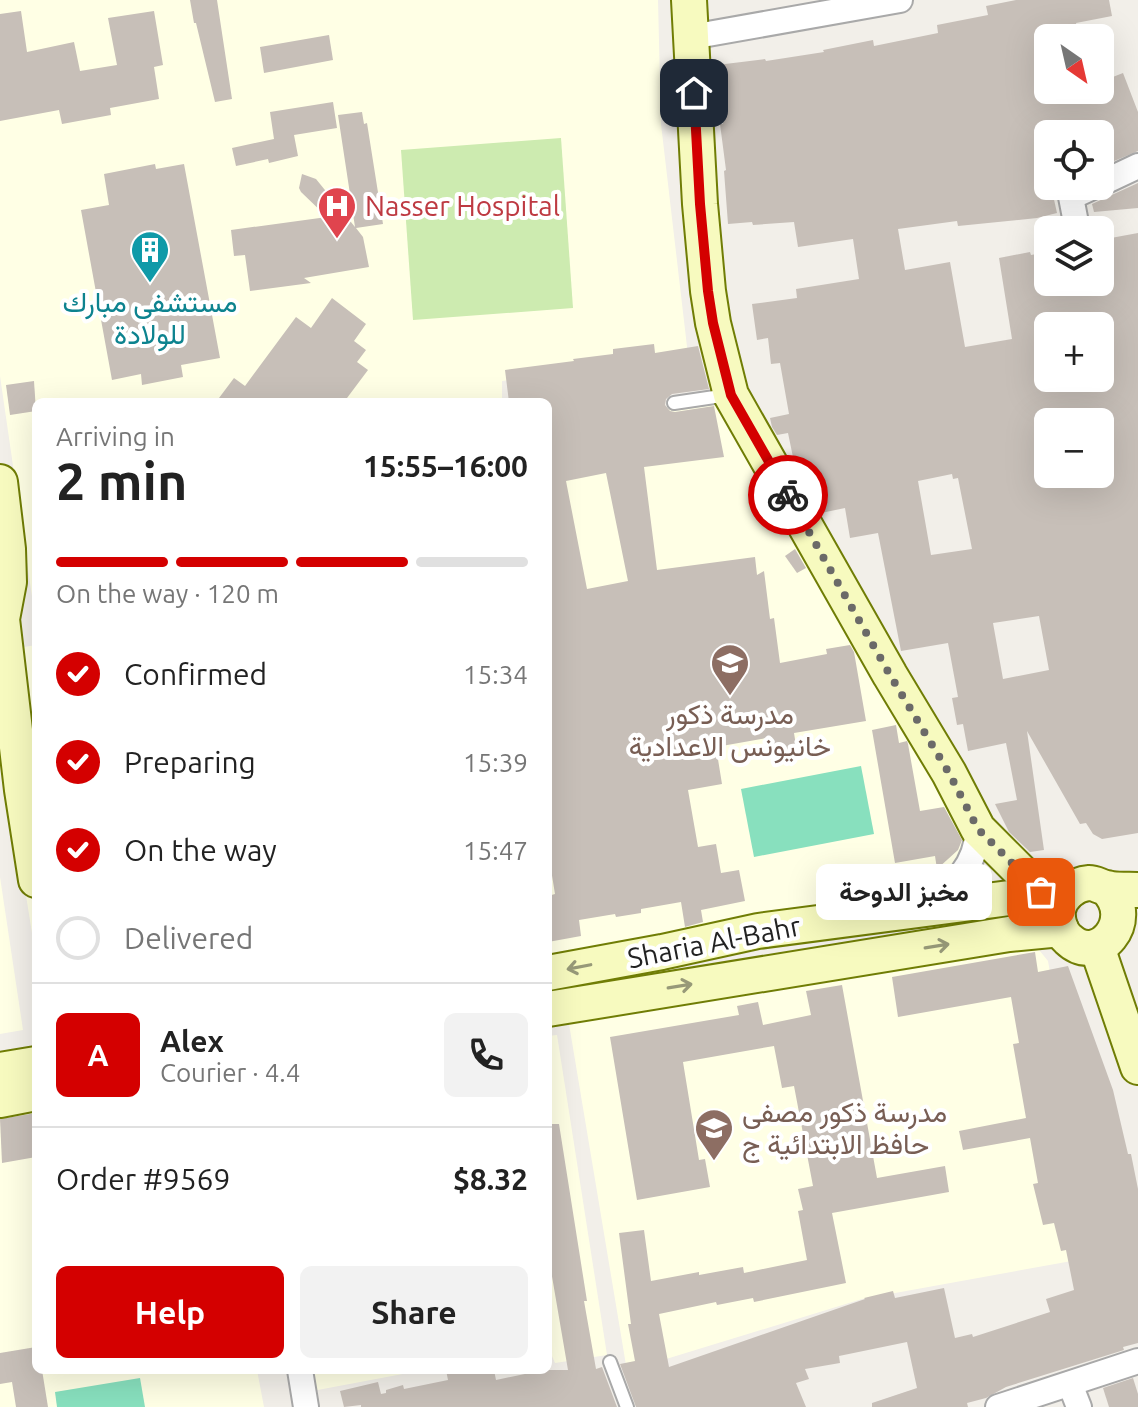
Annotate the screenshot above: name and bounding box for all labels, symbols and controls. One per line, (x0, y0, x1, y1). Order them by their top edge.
north arrow (1034, 24, 1114, 104)
map controls (1034, 24, 1114, 488)
pin (660, 59, 728, 127)
icon: home (672, 71, 716, 115)
button: locate (1034, 120, 1114, 200)
hospital icon: Nasser Hospital (316, 185, 358, 240)
place label: Nasser Hospital (365, 190, 560, 221)
button: layers (1034, 216, 1114, 296)
building icon: مستشفى مبارك للولادة (129, 229, 171, 284)
place label: مستشفى مبارك للولادة (62, 286, 238, 352)
button: + (1034, 312, 1114, 392)
button: − (1034, 408, 1114, 488)
text: Arriving in (56, 422, 175, 451)
text: 15:55–16:00 (363, 449, 528, 483)
text: 2 min (56, 452, 187, 510)
courier (748, 455, 828, 535)
icon: bike (766, 473, 810, 517)
text: On the way · 120 m (56, 579, 279, 608)
school or university icon: مدرسة ذكور خانيونس الاعدادية (709, 642, 751, 697)
icon: check (56, 652, 100, 696)
text: Confirmed (124, 657, 267, 691)
text: 15:34 (463, 660, 528, 689)
place label: مدرسة ذكور خانيونس الاعدادية (629, 698, 831, 764)
icon: check (56, 740, 100, 784)
text: Preparing (124, 745, 256, 779)
text: 15:39 (463, 748, 528, 777)
icon: check (56, 828, 100, 872)
text: On the way (124, 833, 277, 867)
text: 15:47 (463, 836, 528, 865)
pin (1007, 858, 1075, 926)
callout: مخبز الدوحة (817, 864, 993, 920)
icon: bag (1019, 870, 1063, 914)
text: مخبز الدوحة (839, 877, 969, 906)
street label: Sharia Al-Bahr (625, 909, 803, 973)
text: Delivered (124, 921, 253, 955)
one-way arrow (924, 938, 949, 953)
one-way arrow (567, 961, 592, 976)
one-way arrow (667, 978, 692, 993)
button: phone (444, 1013, 528, 1097)
text: Alex (160, 1024, 224, 1058)
text: A (87, 1038, 109, 1072)
text: Courier · 4.4 (160, 1058, 300, 1087)
place label: مدرسة ذكور مصفى حافظ الابتدائية ج (742, 1096, 947, 1163)
school or university icon: مدرسة ذكور مصفى حافظ الابتدائية ج (693, 1107, 735, 1162)
text: Order #9569 (56, 1162, 230, 1196)
text: $8.32 (453, 1162, 528, 1196)
button: Help (56, 1266, 284, 1358)
button: Share (300, 1266, 528, 1358)

